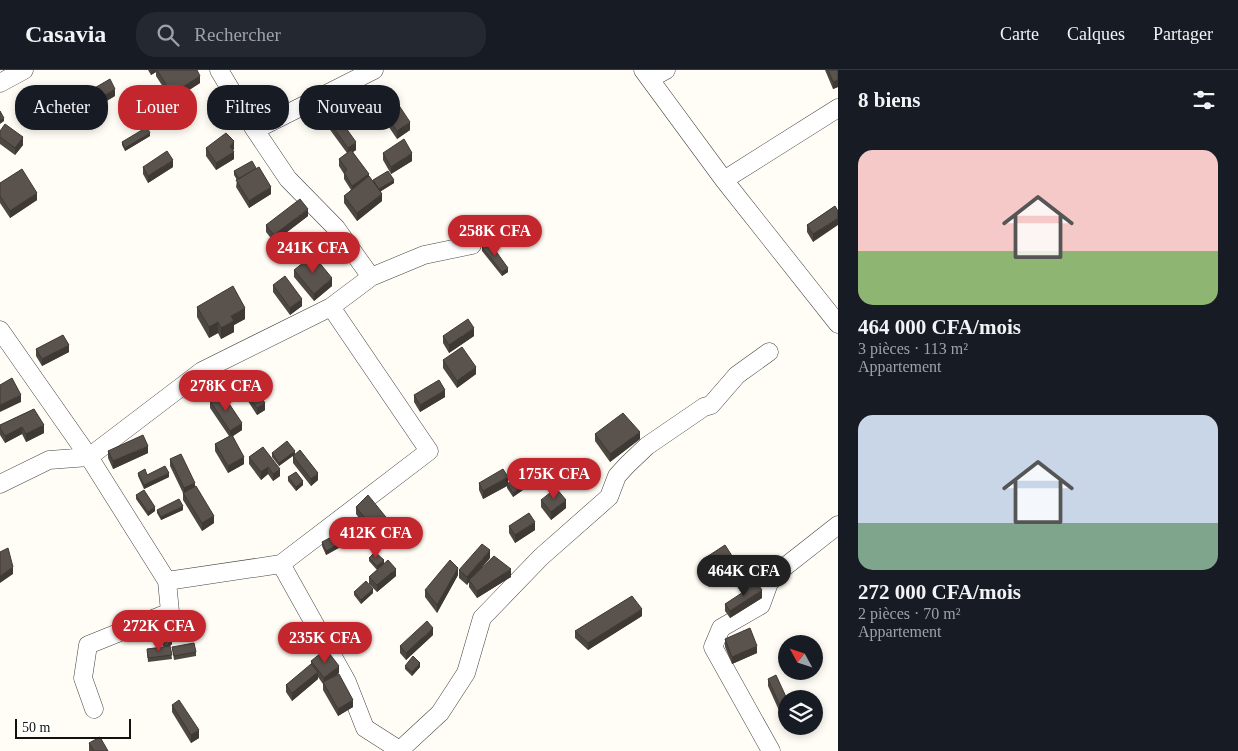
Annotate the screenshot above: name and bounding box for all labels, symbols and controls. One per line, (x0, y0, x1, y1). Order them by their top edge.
search box (136, 12, 486, 57)
text: Casavia (25, 21, 106, 47)
icon: search (154, 21, 182, 49)
text: Rechercher (194, 24, 281, 45)
text: Carte (1000, 24, 1039, 44)
text: Calques (1067, 24, 1125, 44)
text: Partager (1153, 24, 1213, 44)
chip: Acheter (15, 85, 108, 130)
chip: Louer (118, 85, 197, 130)
chip: Filtres (207, 85, 289, 130)
chip: Nouveau (299, 85, 400, 130)
icon: filters (1190, 86, 1218, 114)
text: 8 biens (858, 88, 920, 112)
icon: home (993, 182, 1083, 272)
pin: 258K CFA (443, 214, 547, 257)
text: 258K CFA (459, 222, 531, 239)
pin: 241K CFA (261, 232, 365, 274)
text: 241K CFA (277, 239, 349, 256)
text: 464 000 CFA/mois (858, 315, 1021, 339)
text: 3 pièces · 113 m² (858, 340, 968, 357)
text: Appartement (858, 358, 942, 375)
pin: 278K CFA (174, 370, 278, 412)
text: 278K CFA (190, 377, 262, 394)
icon: home (993, 447, 1083, 537)
pin: 175K CFA (502, 458, 606, 500)
text: 175K CFA (518, 465, 590, 482)
pin: 412K CFA (324, 516, 428, 559)
text: 412K CFA (340, 524, 412, 541)
pin: 464K CFA (692, 554, 796, 597)
text: 464K CFA (708, 562, 780, 579)
text: 272 000 CFA/mois (858, 580, 1021, 604)
text: 2 pièces · 70 m² (858, 605, 961, 622)
pin: 272K CFA (107, 610, 211, 652)
text: 272K CFA (123, 617, 195, 634)
pin: 235K CFA (273, 622, 377, 664)
text: Appartement (858, 623, 942, 640)
text: 235K CFA (289, 629, 361, 646)
north arrow (778, 635, 822, 680)
map controls (778, 635, 823, 735)
button: layers (778, 690, 823, 735)
scale bar (15, 716, 131, 739)
text: 50 m (22, 720, 50, 735)

